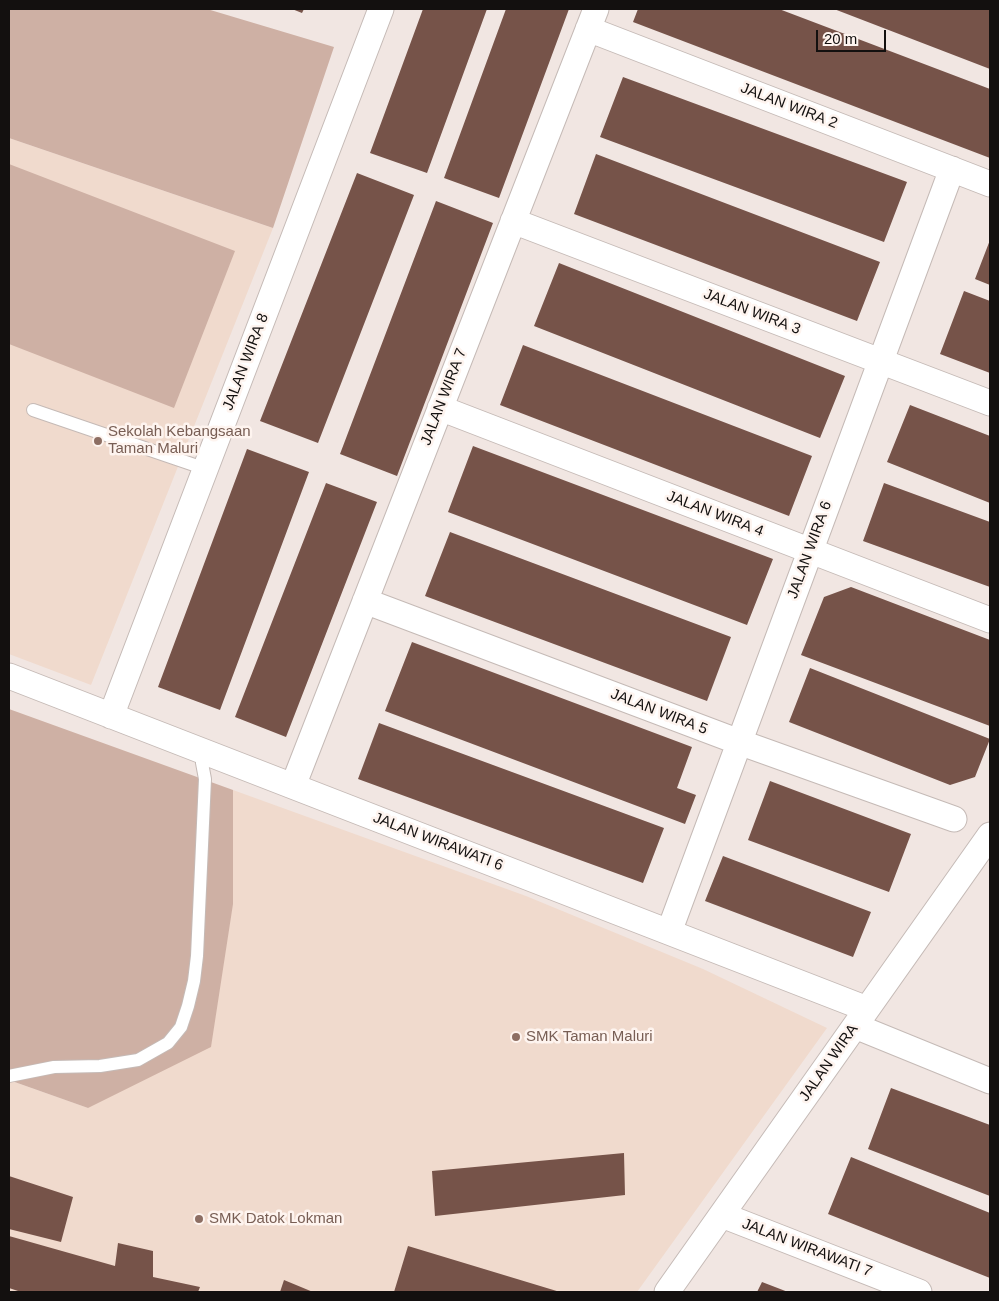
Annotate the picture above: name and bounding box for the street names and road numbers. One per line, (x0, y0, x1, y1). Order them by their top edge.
street label: JALAN WIRA 2 (738, 79, 840, 133)
street label: JALAN WIRA 3 (701, 285, 803, 339)
street label: JALAN WIRA 8 (219, 311, 273, 413)
street label: JALAN WIRA 7 (417, 346, 471, 448)
street label: JALAN WIRA 4 (664, 487, 766, 541)
street label: JALAN WIRA 6 (784, 499, 836, 601)
street label: JALAN WIRA 5 (608, 685, 710, 739)
street label: JALAN WIRAWATI 6 (370, 809, 506, 875)
street label: JALAN WIRA (796, 1021, 862, 1105)
street label: JALAN WIRAWATI 7 (739, 1215, 875, 1281)

